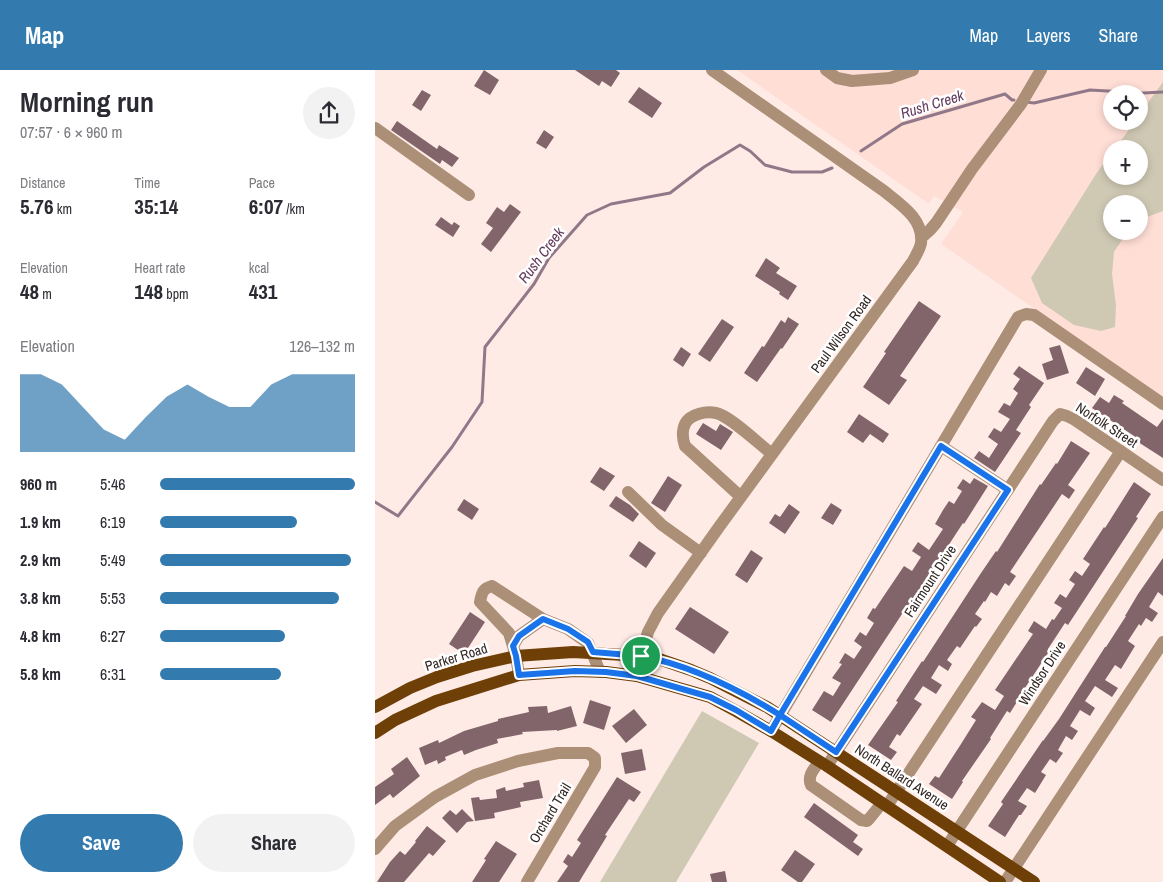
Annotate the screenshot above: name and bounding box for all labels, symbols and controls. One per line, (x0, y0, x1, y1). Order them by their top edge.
text: Map (25, 19, 64, 51)
text: Map (970, 23, 998, 48)
text: Layers (1026, 23, 1071, 48)
text: Share (1099, 23, 1138, 48)
text: Morning run (20, 83, 154, 121)
water label: Rush Creek (898, 84, 967, 124)
map controls (1103, 85, 1148, 240)
button: locate (1103, 85, 1148, 130)
button: share (303, 87, 355, 139)
text: 07:57 · 6 × 960 m (20, 121, 123, 143)
button: + (1103, 140, 1148, 185)
text: Distance (20, 174, 65, 192)
text: Time (134, 174, 160, 192)
text: Pace (249, 174, 275, 192)
text: 5.76 (20, 192, 54, 221)
text: 35:14 (134, 192, 178, 221)
text: 6:07 (249, 192, 283, 221)
button: − (1103, 195, 1148, 240)
text: km (54, 200, 72, 218)
text: /km (283, 200, 305, 218)
water label: Rush Creek (513, 222, 569, 287)
text: Elevation (20, 259, 68, 277)
text: Heart rate (134, 259, 185, 277)
text: kcal (249, 259, 269, 277)
text: 48 (20, 277, 39, 306)
text: 148 (134, 277, 163, 306)
text: 431 (249, 277, 277, 306)
text: m (39, 285, 52, 303)
text: bpm (163, 285, 189, 303)
street label: Paul Wilson Road (807, 292, 875, 376)
text: Elevation (20, 335, 75, 357)
text: 126–132 m (289, 335, 355, 357)
street label: Norfolk Street (1073, 398, 1141, 452)
text: 960 m (20, 473, 57, 495)
text: 5:46 (100, 473, 126, 495)
text: 1.9 km (20, 511, 61, 533)
text: 6:19 (100, 511, 126, 533)
street label: Fairmount Drive (900, 542, 960, 620)
text: 2.9 km (20, 549, 61, 571)
text: 5:49 (100, 549, 126, 571)
text: 3.8 km (20, 587, 61, 609)
text: 5:53 (100, 587, 126, 609)
text: 4.8 km (20, 625, 61, 647)
text: 6:27 (100, 625, 126, 647)
pin (620, 635, 662, 677)
street label: Windsor Drive (1014, 637, 1070, 709)
street label: Parker Road (423, 639, 489, 675)
icon: arrive (627, 642, 655, 670)
text: 5.8 km (20, 663, 61, 685)
text: 6:31 (100, 663, 126, 685)
street label: North Ballard Avenue (852, 740, 952, 814)
street label: Orchard Trail (525, 780, 575, 846)
button: Save (20, 814, 183, 872)
button: Share (193, 814, 355, 872)

